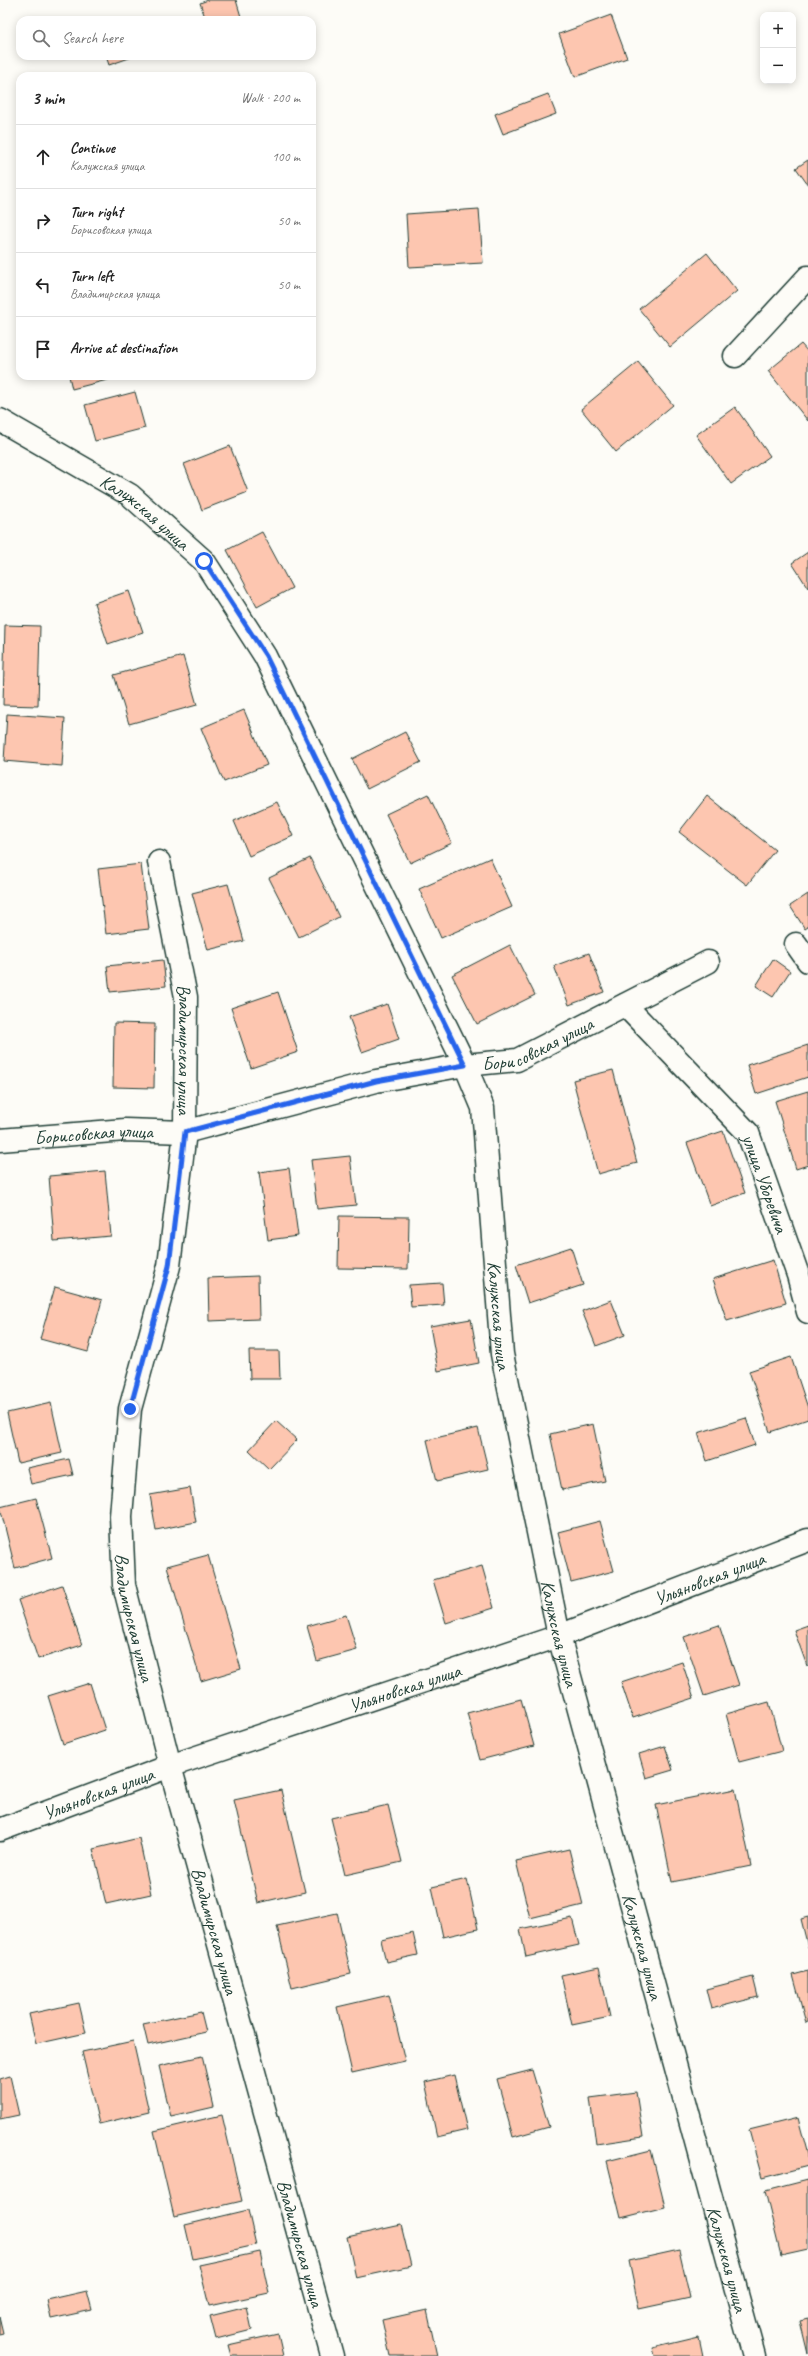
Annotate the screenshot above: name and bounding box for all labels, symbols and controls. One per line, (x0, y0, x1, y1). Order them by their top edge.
map controls (760, 12, 796, 84)
button: + (760, 12, 796, 48)
search box (16, 16, 316, 60)
icon: search (30, 27, 52, 49)
text: Search here (62, 29, 123, 48)
button: − (760, 48, 796, 84)
text: 3 min (32, 88, 65, 109)
text: Walk · 200 m (241, 90, 300, 106)
text: Continue (70, 139, 115, 158)
icon: ahead (32, 146, 54, 168)
text: 100 m (272, 149, 300, 165)
text: Калужская улица (70, 158, 144, 174)
text: Turn right (70, 203, 123, 222)
icon: right (32, 210, 54, 232)
text: 50 m (278, 213, 300, 229)
text: Борисовская улица (70, 222, 151, 238)
text: Turn left (70, 267, 113, 286)
icon: left (32, 274, 54, 296)
text: 50 m (278, 277, 300, 293)
text: Владимирская улица (70, 286, 159, 302)
icon: arrive (32, 338, 54, 360)
text: Arrive at destination (70, 339, 177, 358)
street label: Калужская улица (95, 469, 196, 557)
route start (195, 552, 213, 570)
street label: Владимирская улица (171, 982, 197, 1116)
street label: Борисовская улица (481, 1011, 599, 1076)
street label: Борисовская улица (34, 1119, 155, 1150)
street label: улица Уборевича (736, 1130, 794, 1238)
street label: Калужская улица (482, 1260, 516, 1374)
route end (121, 1400, 139, 1418)
street label: Ульяновская улица (651, 1546, 770, 1611)
street label: Владимирская улица (110, 1553, 159, 1686)
street label: Калужская улица (535, 1578, 584, 1691)
street label: Ульяновская улица (346, 1658, 466, 1718)
street label: Ульяновская улица (40, 1762, 159, 1826)
street label: Владимирская улица (185, 1865, 244, 1999)
street label: Калужская улица (616, 1891, 668, 2004)
street label: Владимирская улица (271, 2177, 329, 2311)
street label: Калужская улица (701, 2204, 753, 2317)

